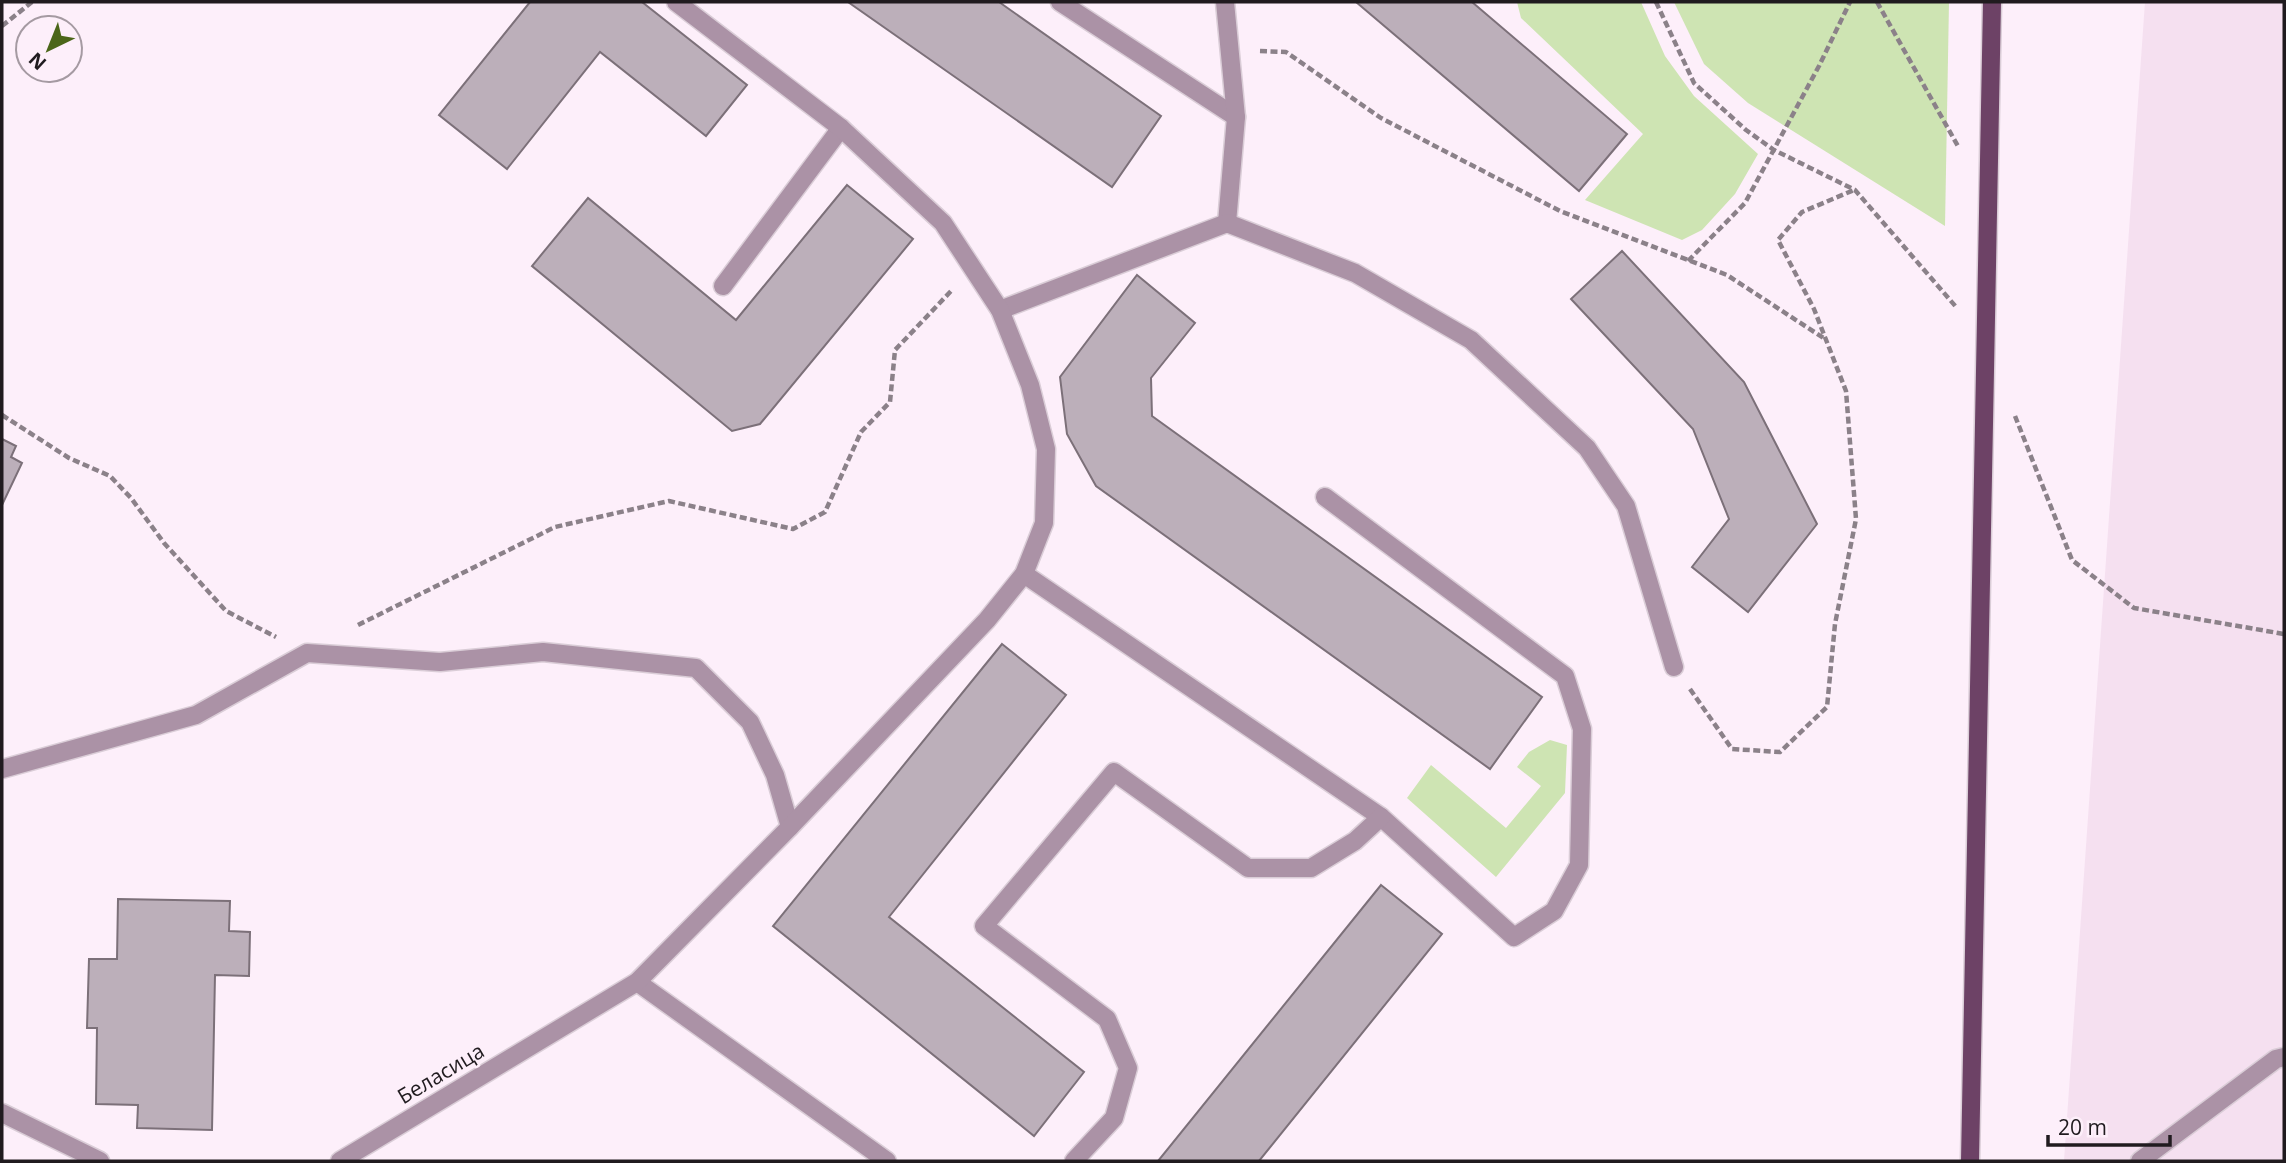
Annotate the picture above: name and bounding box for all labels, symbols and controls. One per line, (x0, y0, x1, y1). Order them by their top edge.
north arrow (14, 14, 84, 84)
text: N (23, 47, 52, 76)
street label: Беласица (392, 1036, 489, 1110)
scale bar (2048, 1104, 2170, 1148)
text: 20 m (2058, 1113, 2107, 1141)

